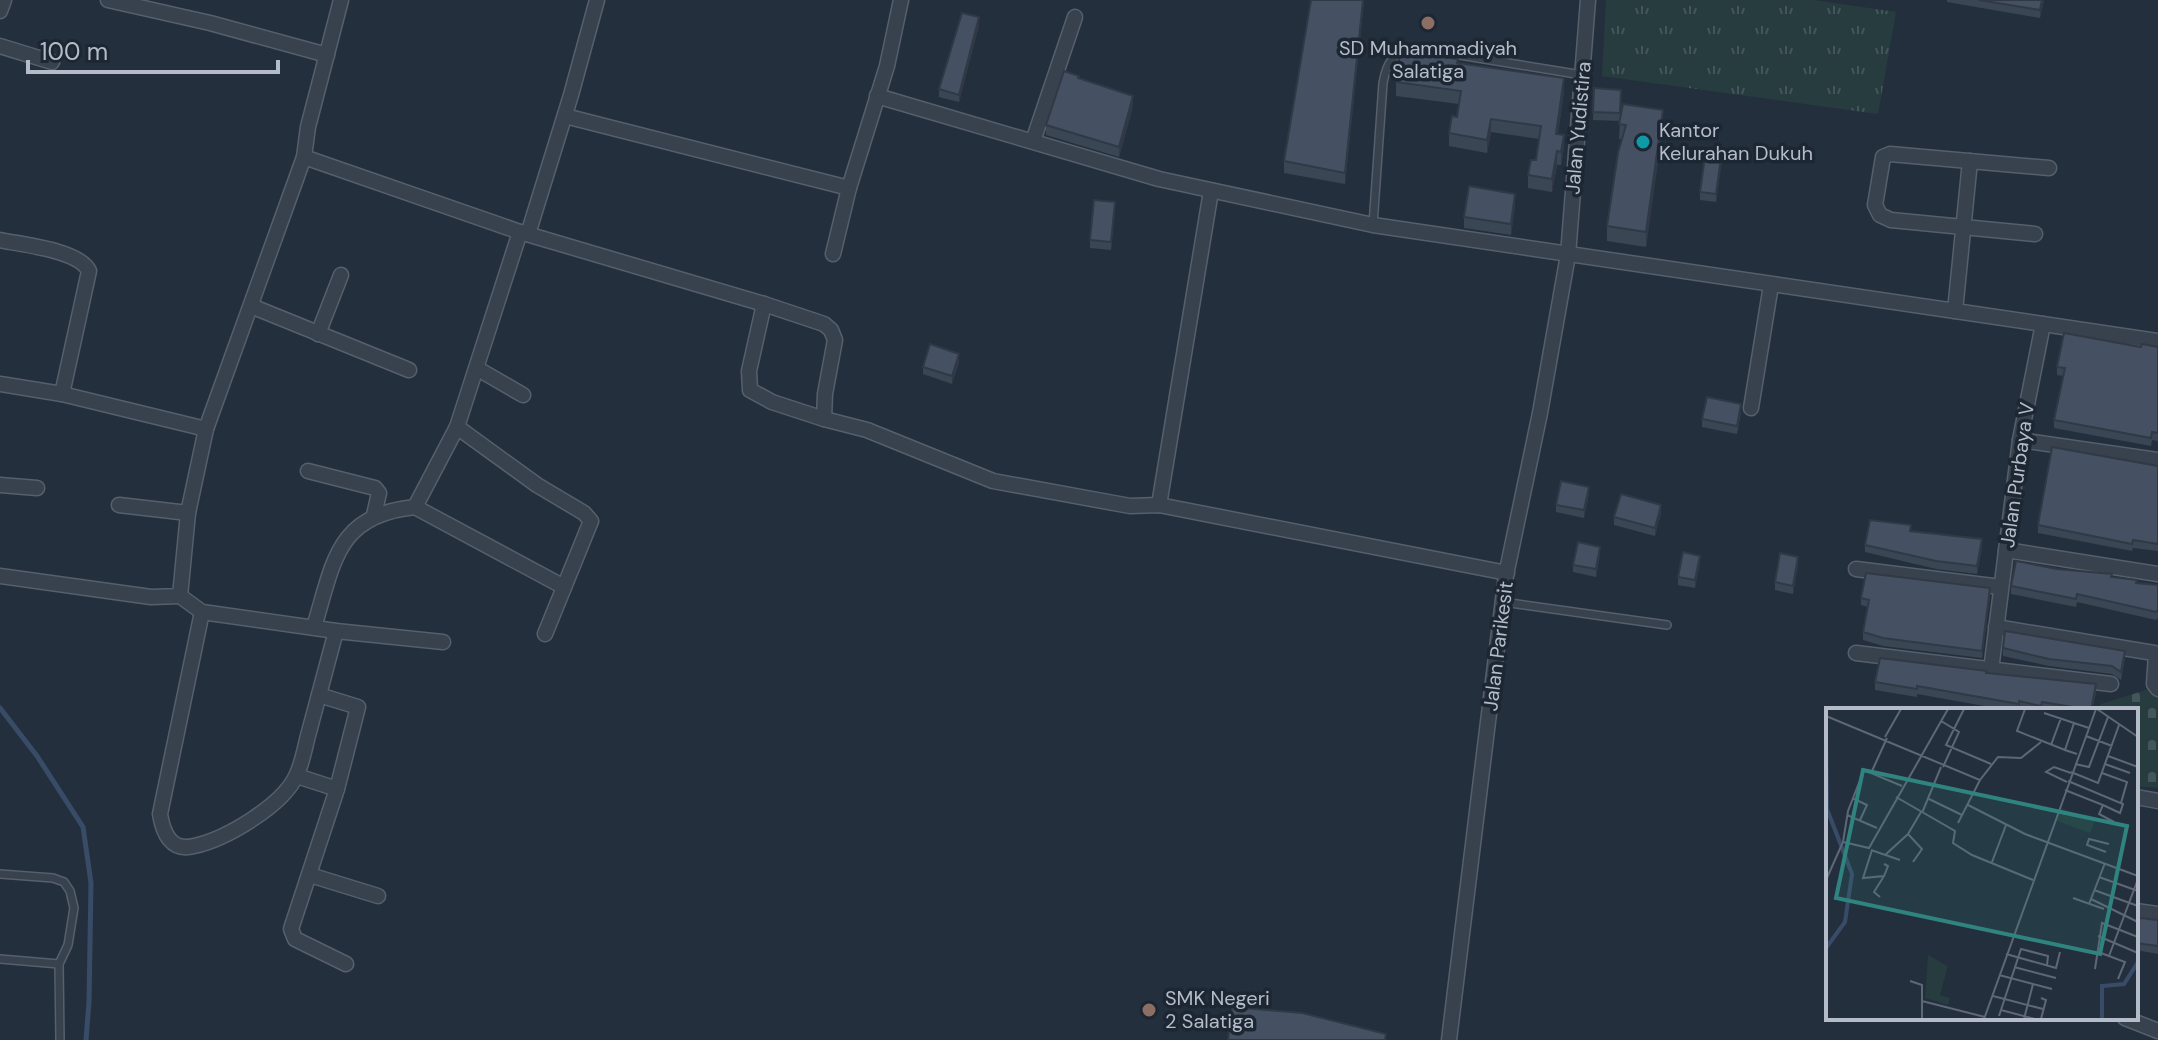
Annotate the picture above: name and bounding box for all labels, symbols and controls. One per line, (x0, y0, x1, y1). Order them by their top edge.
marker: SD Muhammadiyah Salatiga (1419, 14, 1437, 32)
scale bar (28, 24, 278, 74)
place label: SD Muhammadiyah Salatiga (1339, 35, 1517, 84)
text: 100 m (40, 36, 108, 67)
street label: Jalan Yudistira (1559, 60, 1597, 196)
place label: Kantor Kelurahan Dukuh (1659, 117, 1813, 166)
marker: Kantor Kelurahan Dukuh (1634, 133, 1652, 151)
street label: Jalan Purbaya V (1994, 401, 2040, 549)
street label: Jalan Parikesit (1477, 579, 1519, 712)
inset map (1826, 708, 2138, 1020)
place label: SMK Negeri 2 Salatiga (1165, 985, 1270, 1034)
marker: SMK Negeri 2 Salatiga (1140, 1001, 1158, 1019)

